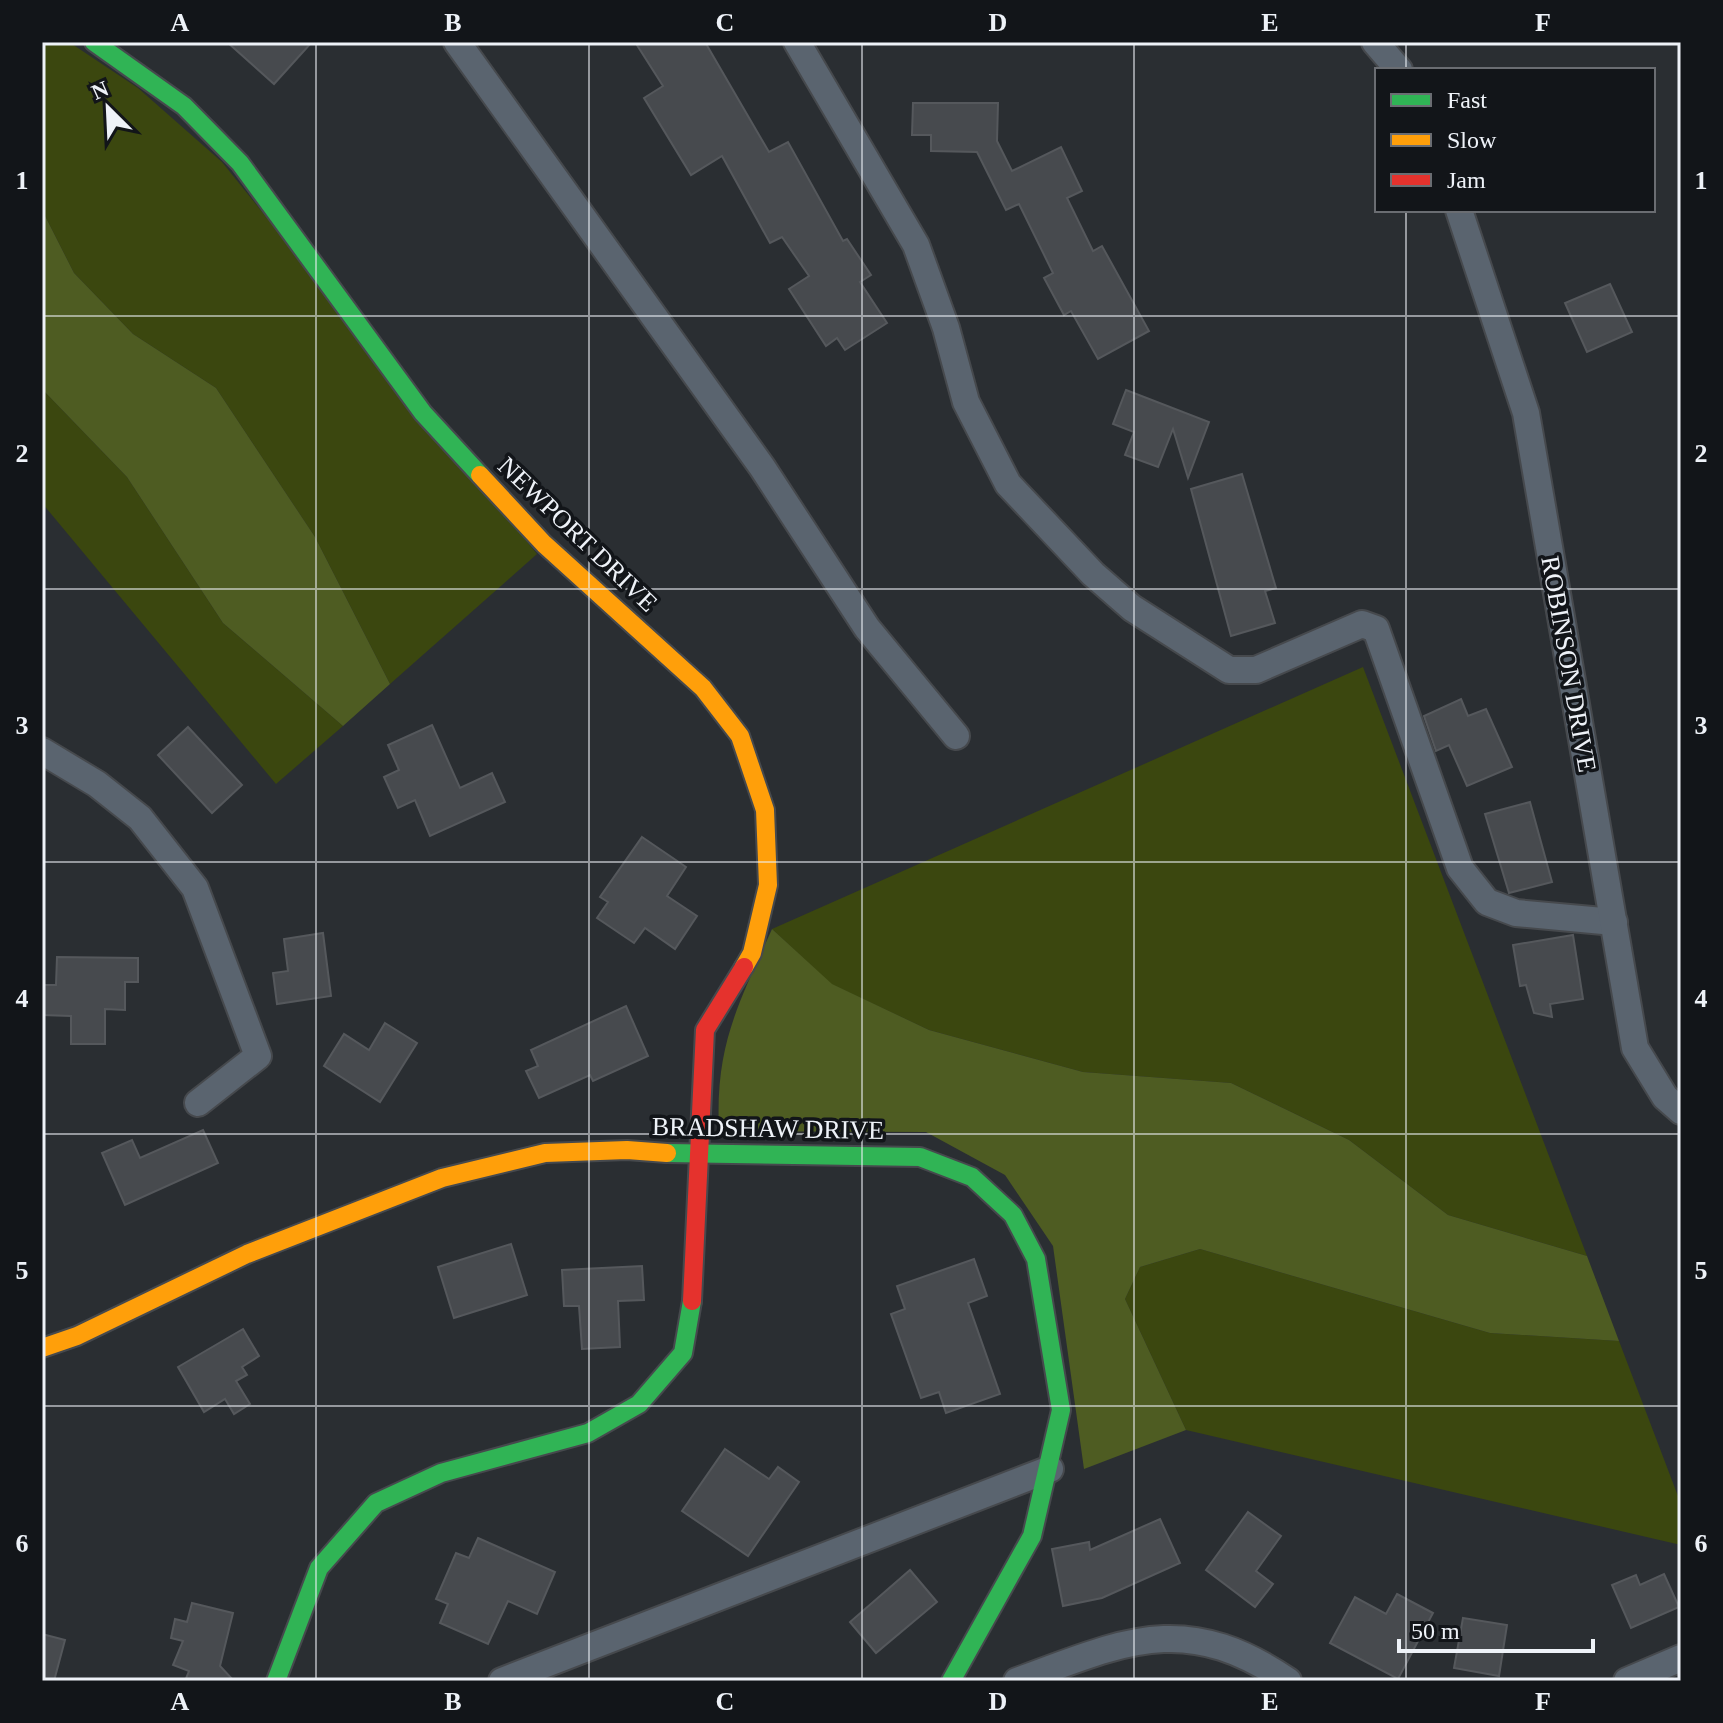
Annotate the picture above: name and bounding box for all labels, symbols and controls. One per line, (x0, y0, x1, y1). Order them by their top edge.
text: A (171, 8, 190, 37)
text: B (444, 8, 462, 37)
text: C (716, 8, 734, 37)
text: D (989, 8, 1007, 37)
text: E (1261, 8, 1279, 37)
text: F (1535, 8, 1551, 37)
north arrow (68, 68, 148, 148)
legend (1375, 68, 1655, 212)
text: N (88, 75, 113, 105)
text: Fast (1447, 87, 1487, 113)
text: Slow (1447, 127, 1497, 153)
text: 1 (16, 166, 29, 195)
text: 1 (1695, 166, 1708, 195)
text: Jam (1447, 167, 1486, 193)
text: 2 (16, 439, 29, 468)
text: 2 (1695, 439, 1708, 468)
street label: NEWPORT DRIVE (492, 451, 663, 618)
street label: ROBINSON DRIVE (1535, 554, 1602, 774)
text: 3 (16, 711, 29, 740)
text: 3 (1695, 711, 1708, 740)
text: 4 (16, 984, 29, 1013)
text: 4 (1695, 984, 1708, 1013)
street label: BRADSHAW DRIVE (652, 1112, 884, 1145)
text: 5 (16, 1256, 29, 1285)
text: 5 (1695, 1256, 1708, 1285)
text: 6 (16, 1529, 29, 1558)
text: 6 (1695, 1529, 1708, 1558)
scale bar (1399, 1603, 1593, 1653)
text: 50 m (1411, 1618, 1460, 1644)
text: A (171, 1687, 190, 1716)
text: B (444, 1687, 462, 1716)
text: C (716, 1687, 734, 1716)
text: D (989, 1687, 1007, 1716)
text: E (1261, 1687, 1279, 1716)
text: F (1535, 1687, 1551, 1716)

